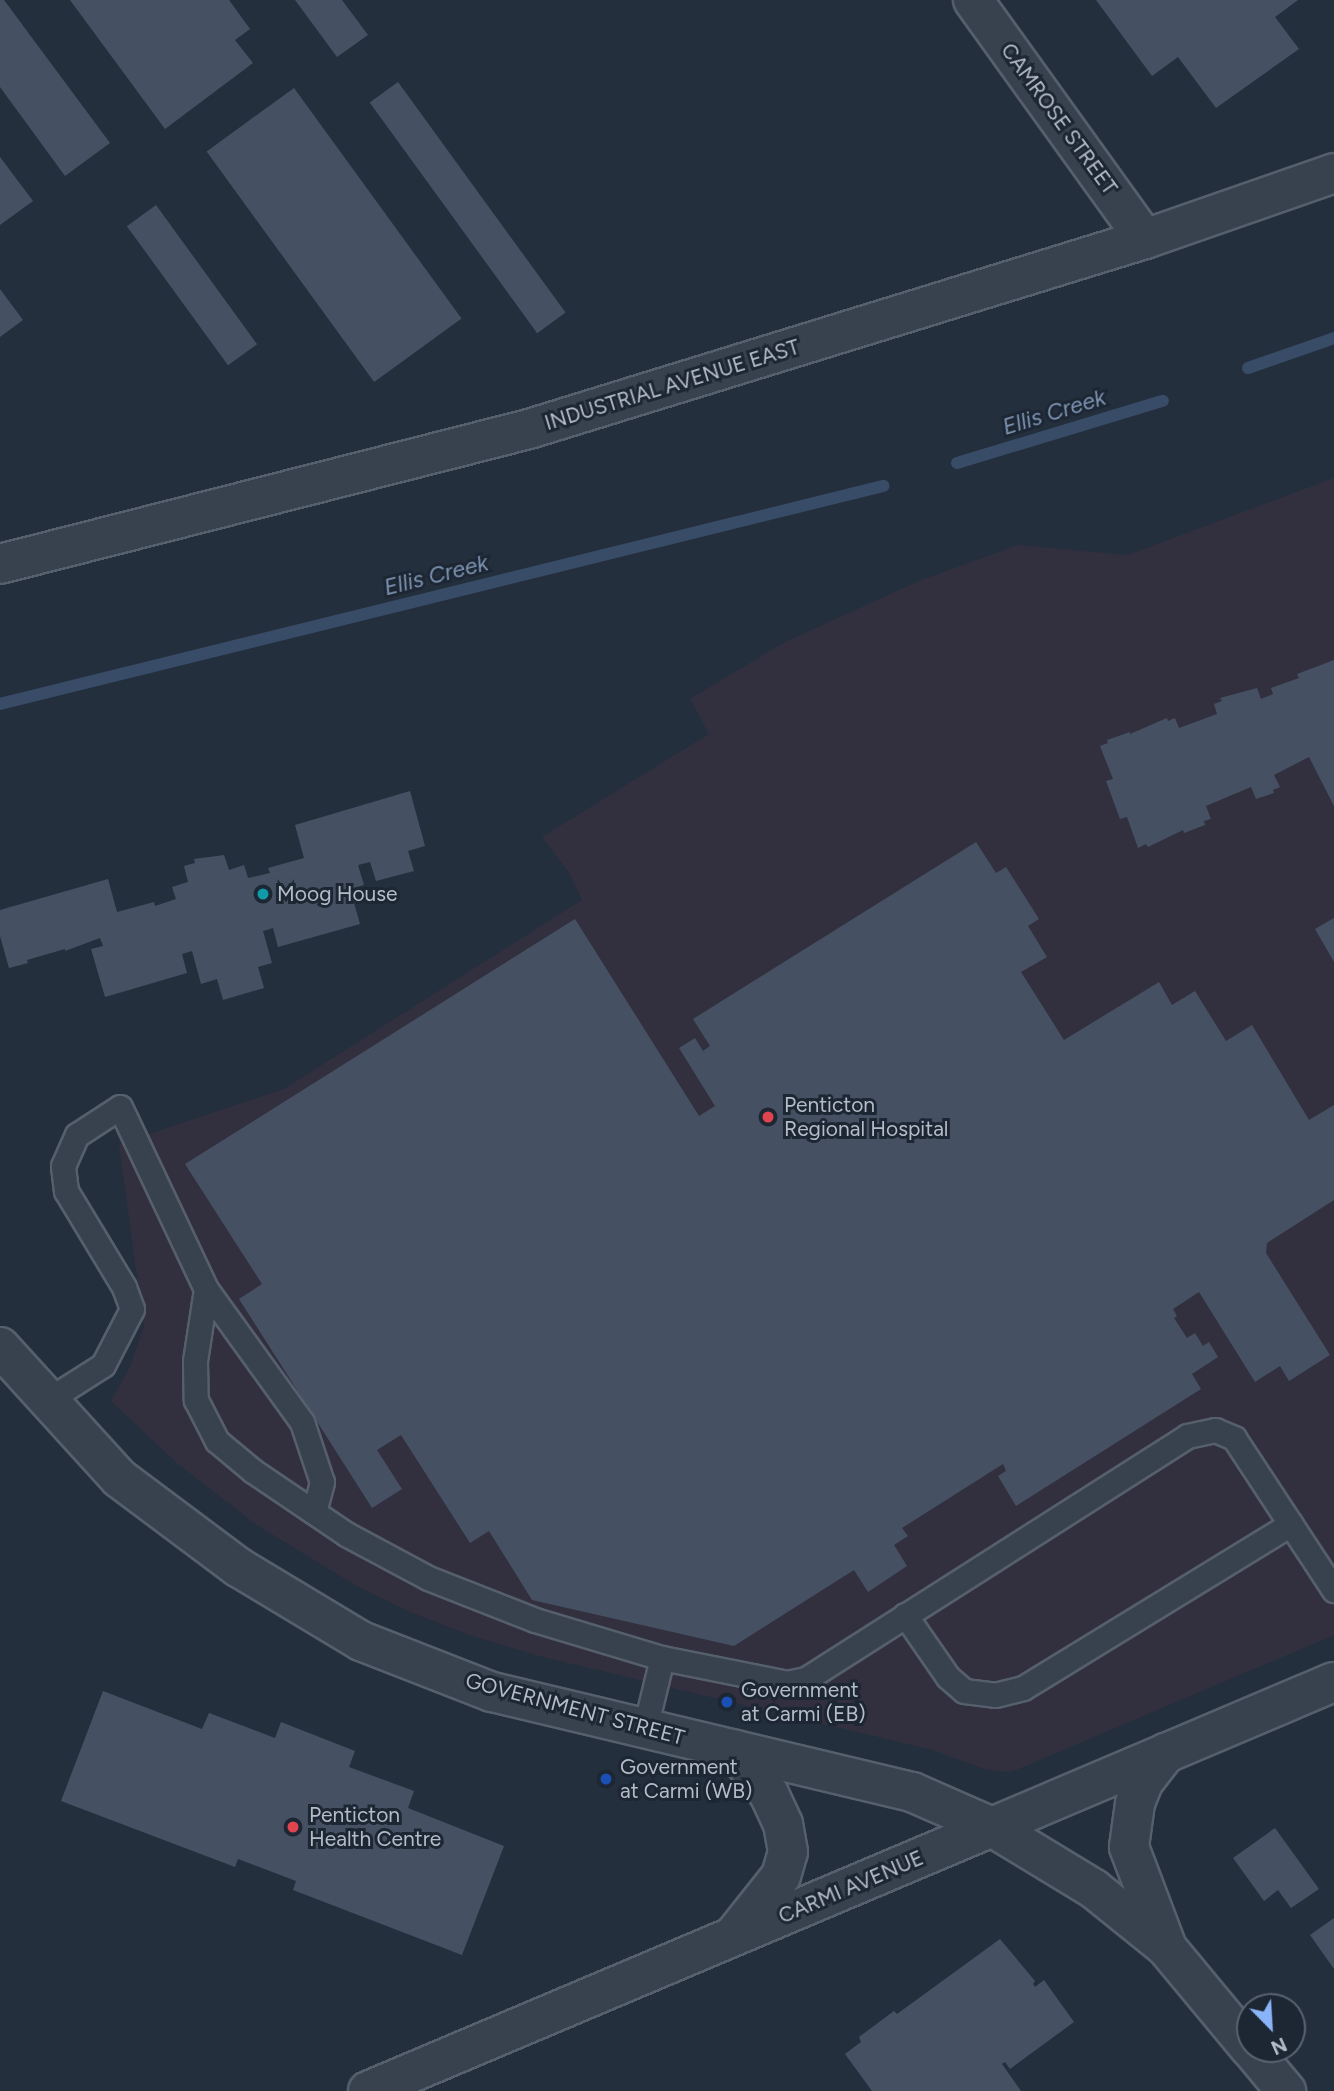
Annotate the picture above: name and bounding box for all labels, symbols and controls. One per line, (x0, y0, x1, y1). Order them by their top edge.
street label: CAMROSE STREET (996, 38, 1122, 200)
street label: INDUSTRIAL AVENUE EAST (542, 334, 802, 436)
water label: Ellis Creek (999, 383, 1109, 441)
water label: Ellis Creek (381, 549, 491, 601)
place label: Moog House (277, 881, 398, 907)
marker: Moog House (255, 886, 271, 902)
place label: Penticton Regional Hospital (784, 1092, 948, 1142)
marker: Penticton Regional Hospital (758, 1107, 778, 1127)
street label: GOVERNMENT STREET (463, 1668, 687, 1750)
place label: Government at Carmi (EB) (741, 1677, 866, 1727)
marker: Government at Carmi (EB) (719, 1694, 735, 1710)
place label: Government at Carmi (WB) (620, 1754, 752, 1804)
marker: Government at Carmi (WB) (598, 1771, 614, 1787)
place label: Penticton Health Centre (309, 1802, 441, 1852)
marker: Penticton Health Centre (283, 1817, 303, 1837)
street label: CARMI AVENUE (775, 1845, 927, 1929)
north arrow (1236, 1993, 1306, 2063)
text: N (1268, 2032, 1290, 2059)

